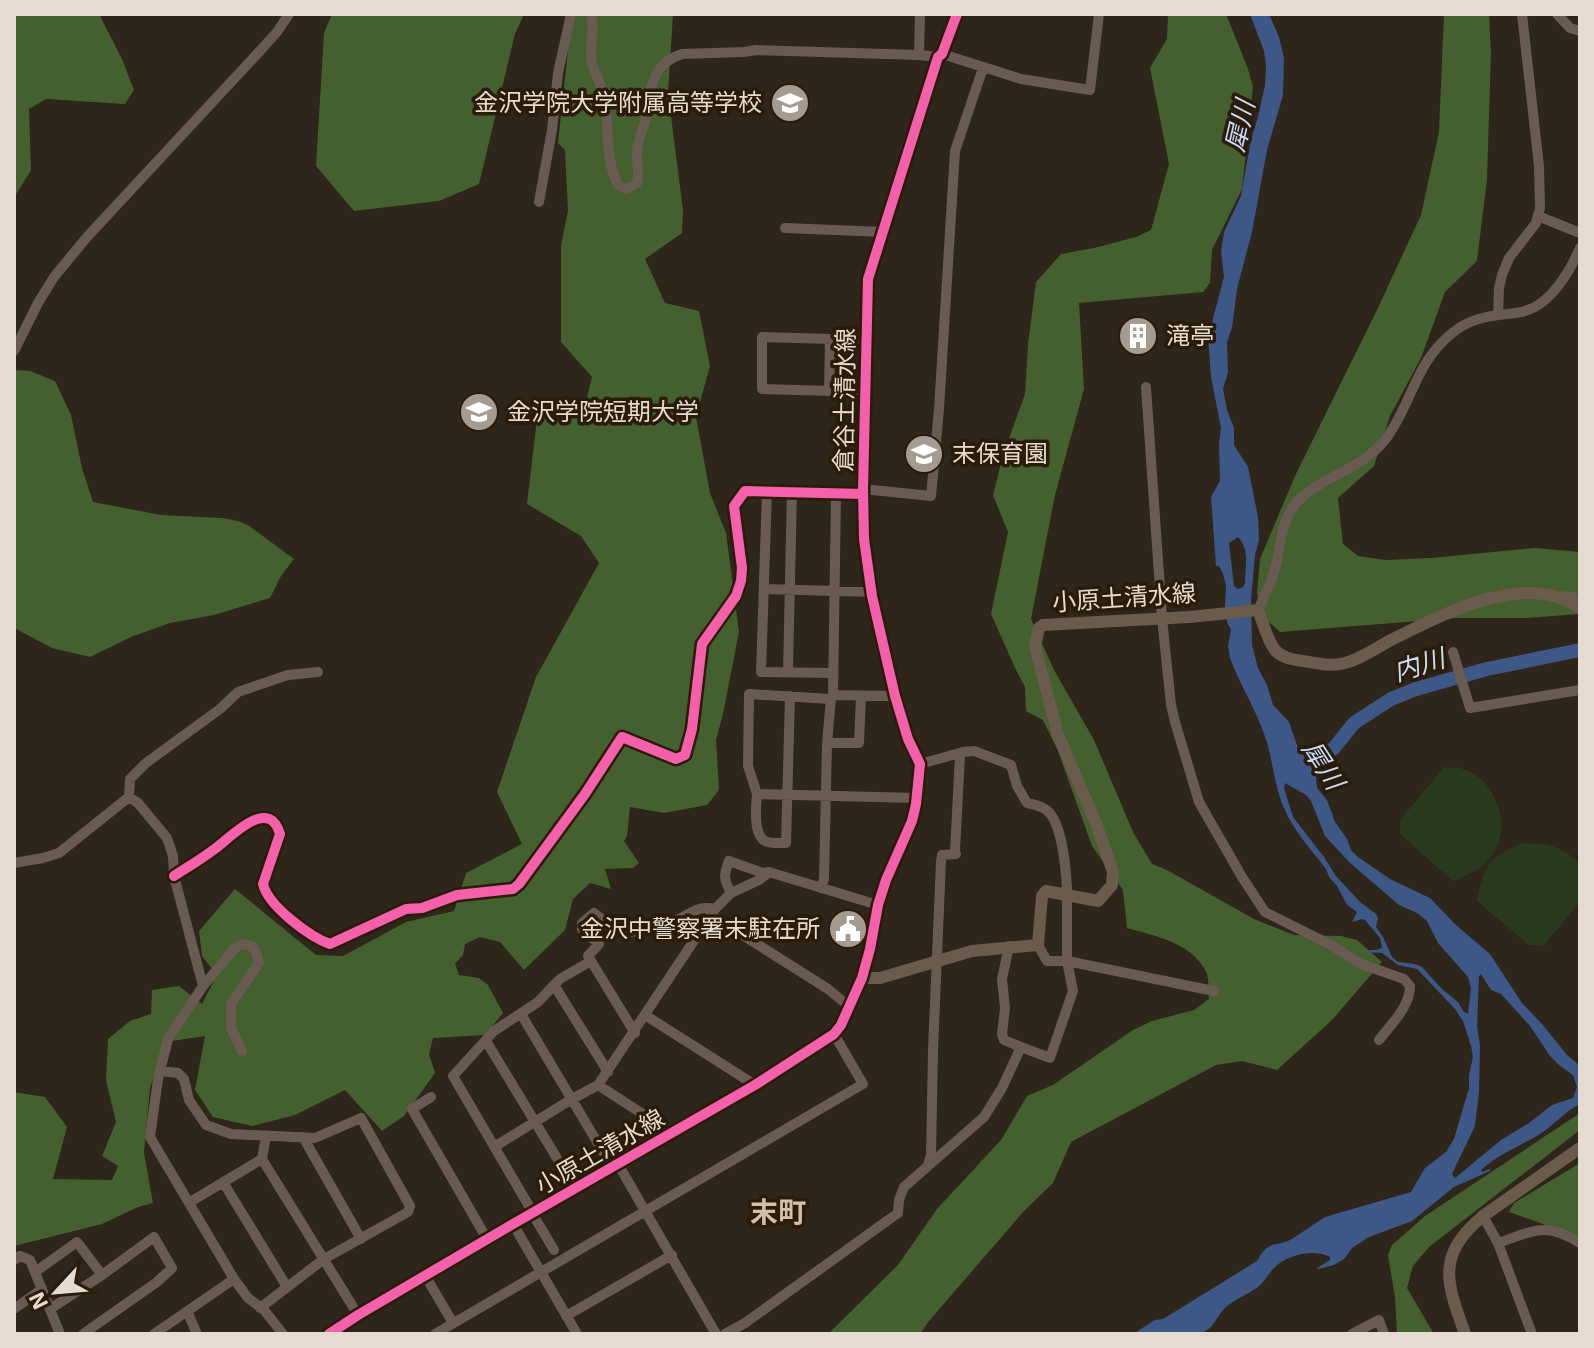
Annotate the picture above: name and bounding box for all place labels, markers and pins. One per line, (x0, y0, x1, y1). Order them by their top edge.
school or university icon: 金沢学院大学附属高等学校 (769, 82, 811, 124)
place label: 金沢学院大学附属高等学校 (474, 87, 762, 116)
building icon: 滝亭 (1117, 315, 1159, 357)
place label: 滝亭 (1166, 320, 1214, 349)
school or university icon: 金沢学院短期大学 (458, 391, 500, 433)
place label: 金沢学院短期大学 (507, 396, 699, 425)
school or university icon: 末保育園 (903, 433, 945, 475)
place label: 末保育園 (952, 438, 1048, 467)
public building icon: 金沢中警察署末駐在所 (827, 908, 869, 950)
place label: 金沢中警察署末駐在所 (580, 913, 820, 942)

